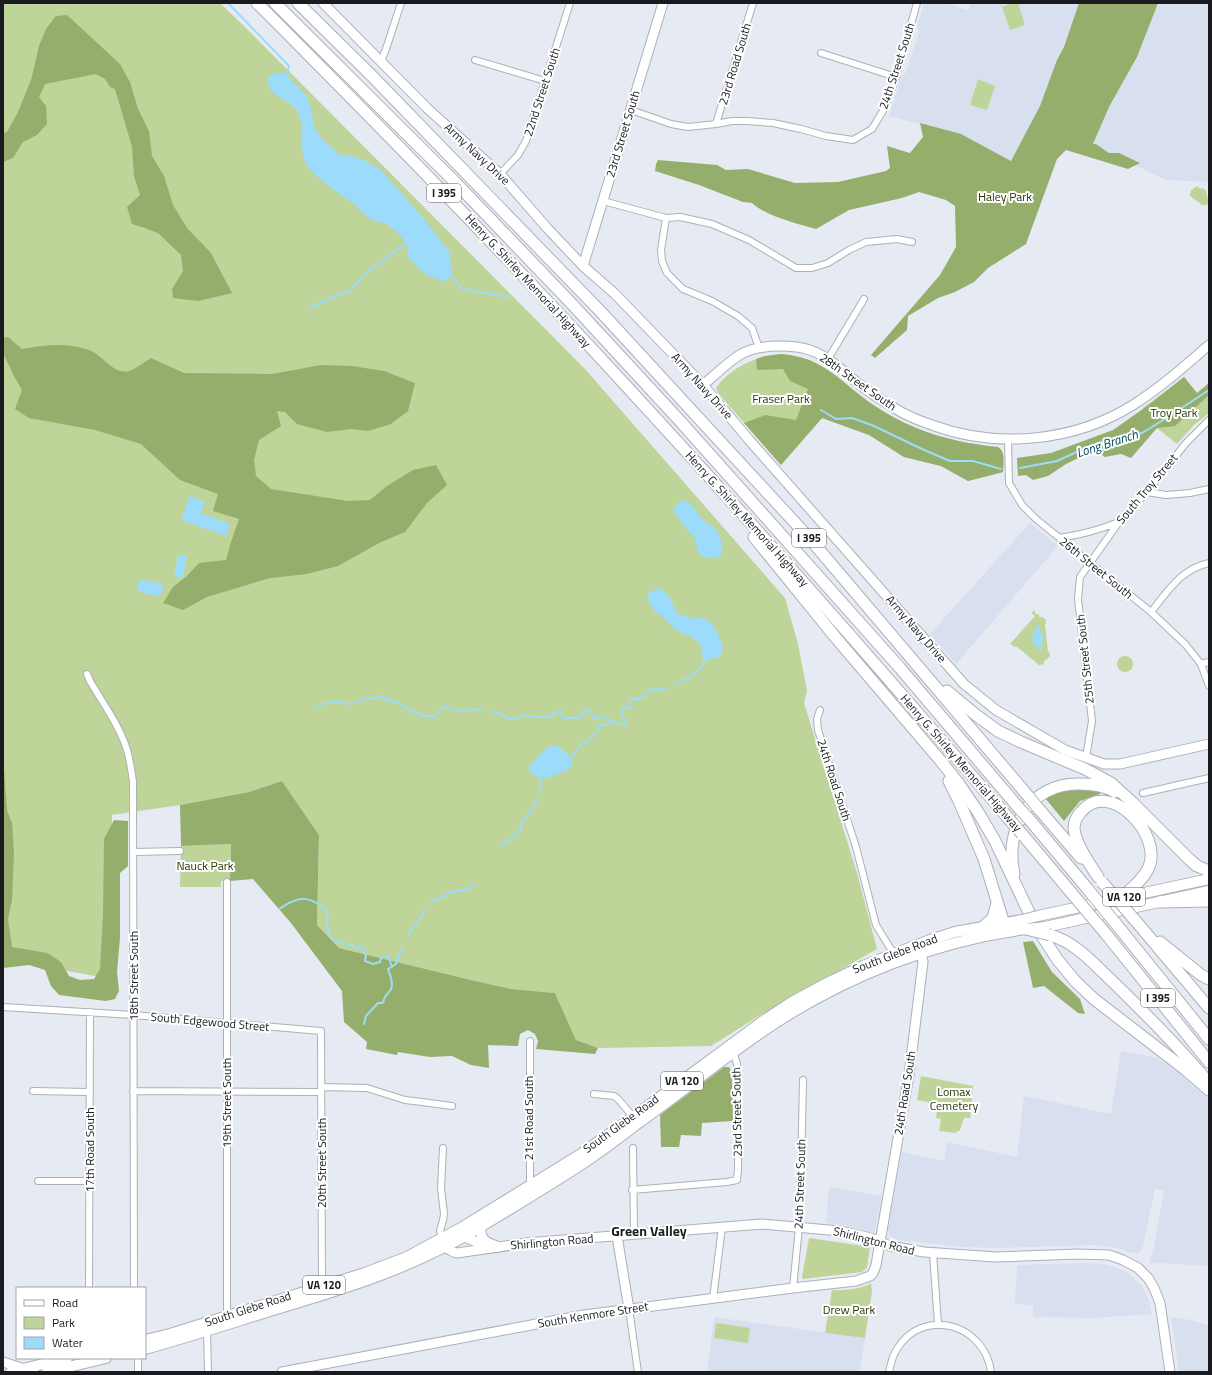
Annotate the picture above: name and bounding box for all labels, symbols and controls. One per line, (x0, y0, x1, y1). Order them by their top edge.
street label: 23rd Road South (713, 20, 756, 107)
street label: 24th Street South (874, 20, 919, 112)
street label: 22nd Street South (518, 45, 565, 139)
street label: 23rd Street South (600, 88, 645, 180)
street label: Army Navy Drive (440, 118, 515, 189)
road number: I 395 (427, 184, 461, 202)
park label: Haley Park (978, 187, 1032, 206)
street label: Henry G. Shirley Memorial Highway (461, 209, 596, 352)
street label: Army Navy Drive (667, 348, 738, 423)
street label: 28th Street South (816, 348, 901, 415)
park label: Fraser Park (752, 389, 810, 408)
park label: Troy Park (1151, 403, 1198, 422)
water label: Long Branch (1074, 424, 1141, 462)
street label: Henry G. Shirley Memorial Highway (681, 446, 814, 591)
street label: South Troy Street (1111, 448, 1182, 528)
road number: I 395 (792, 529, 826, 547)
street label: 26th Street South (1055, 532, 1137, 603)
street label: Army Navy Drive (882, 591, 951, 667)
street label: 25th Street South (1070, 613, 1099, 705)
street label: Henry G. Shirley Memorial Highway (896, 689, 1027, 836)
street label: 24th Road South (812, 736, 857, 823)
park label: Nauck Park (176, 856, 234, 875)
road number: VA 120 (1103, 888, 1145, 906)
street label: South Glebe Road (850, 929, 940, 978)
street label: 18th Street South (124, 931, 143, 1021)
road number: I 395 (1141, 989, 1175, 1007)
street label: South Edgewood Street (150, 1007, 271, 1036)
street label: 24th Road South (888, 1049, 921, 1137)
street label: 19th Street South (217, 1058, 236, 1148)
street label: 23rd Street South (726, 1067, 747, 1157)
road number: VA 120 (661, 1072, 703, 1090)
street label: 21st Road South (519, 1076, 538, 1160)
park label: Lomax Cemetery (930, 1082, 979, 1115)
street label: South Glebe Road (579, 1090, 663, 1158)
street label: 17th Road South (80, 1107, 99, 1193)
street label: 20th Street South (312, 1118, 331, 1208)
street label: 24th Street South (788, 1139, 811, 1229)
district label: Green Valley (611, 1220, 687, 1241)
street label: Shirlington Road (831, 1221, 917, 1260)
street label: Shirlington Road (510, 1228, 594, 1255)
road number: VA 120 (303, 1276, 345, 1294)
street label: South Glebe Road (202, 1286, 293, 1331)
legend (16, 1287, 146, 1359)
text: Road (52, 1293, 78, 1312)
street label: South Kenmore Street (536, 1296, 650, 1333)
park label: Drew Park (823, 1300, 876, 1319)
text: Park (52, 1313, 75, 1332)
text: Water (52, 1333, 83, 1352)

